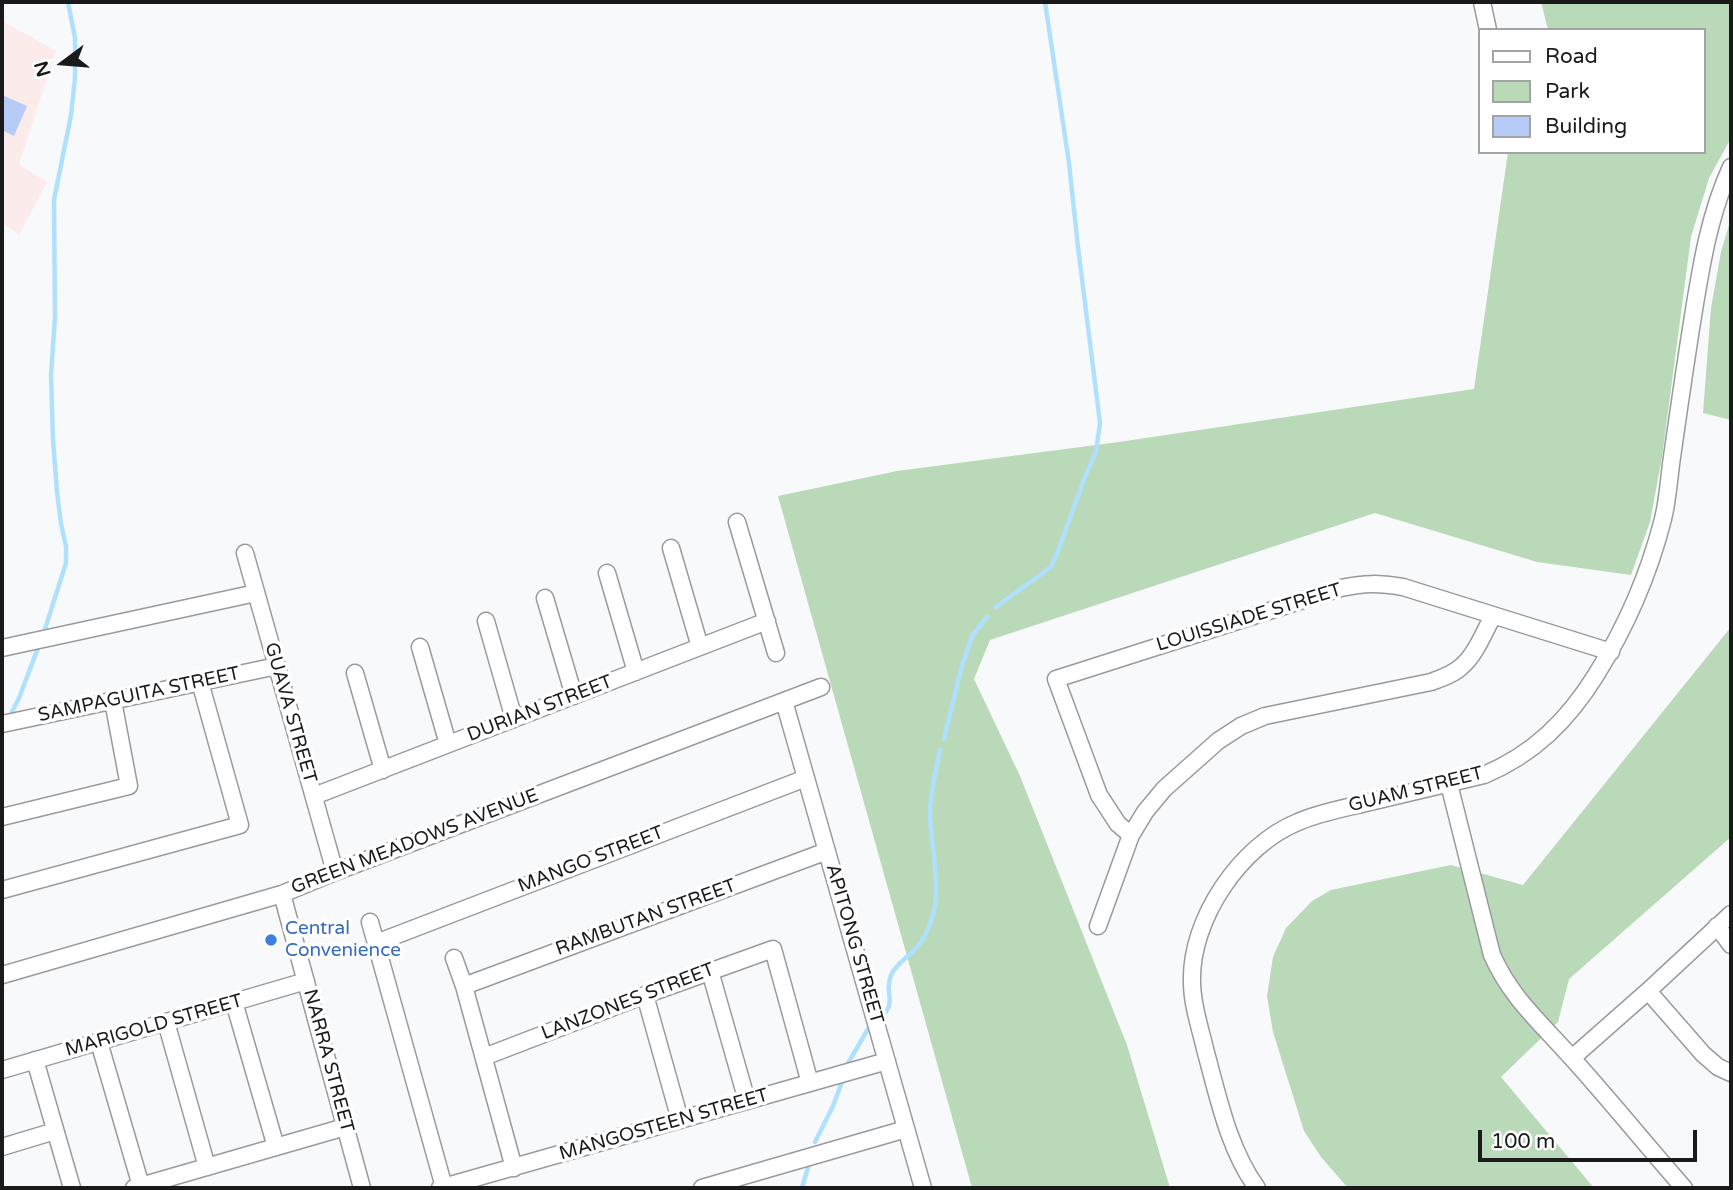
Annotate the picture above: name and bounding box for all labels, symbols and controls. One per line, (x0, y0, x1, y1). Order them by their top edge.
north arrow (28, 28, 98, 98)
legend (1478, 28, 1705, 154)
text: Road (1545, 44, 1598, 69)
text: N (30, 58, 55, 79)
text: Park (1545, 79, 1590, 104)
text: Building (1545, 114, 1627, 139)
street label: LOUISSIADE STREET (1154, 579, 1344, 657)
street label: GUAVA STREET (259, 640, 321, 786)
street label: SAMPAGUITA STREET (36, 662, 242, 728)
street label: DURIAN STREET (464, 671, 616, 747)
street label: GUAM STREET (1346, 762, 1486, 818)
street label: GREEN MEADOWS AVENUE (288, 784, 542, 900)
street label: MANGO STREET (515, 822, 667, 898)
street label: APITONG STREET (820, 861, 888, 1027)
street label: RAMBUTAN STREET (553, 875, 739, 961)
place label: Central Convenience (285, 918, 401, 962)
marker: Central Convenience (263, 932, 279, 948)
street label: LANZONES STREET (538, 958, 718, 1046)
street label: NARRA STREET (298, 987, 358, 1135)
street label: MARIGOLD STREET (63, 990, 245, 1062)
street label: MANGOSTEEN STREET (557, 1084, 771, 1166)
scale bar (1481, 1116, 1700, 1160)
text: 100 m (1491, 1129, 1555, 1154)

